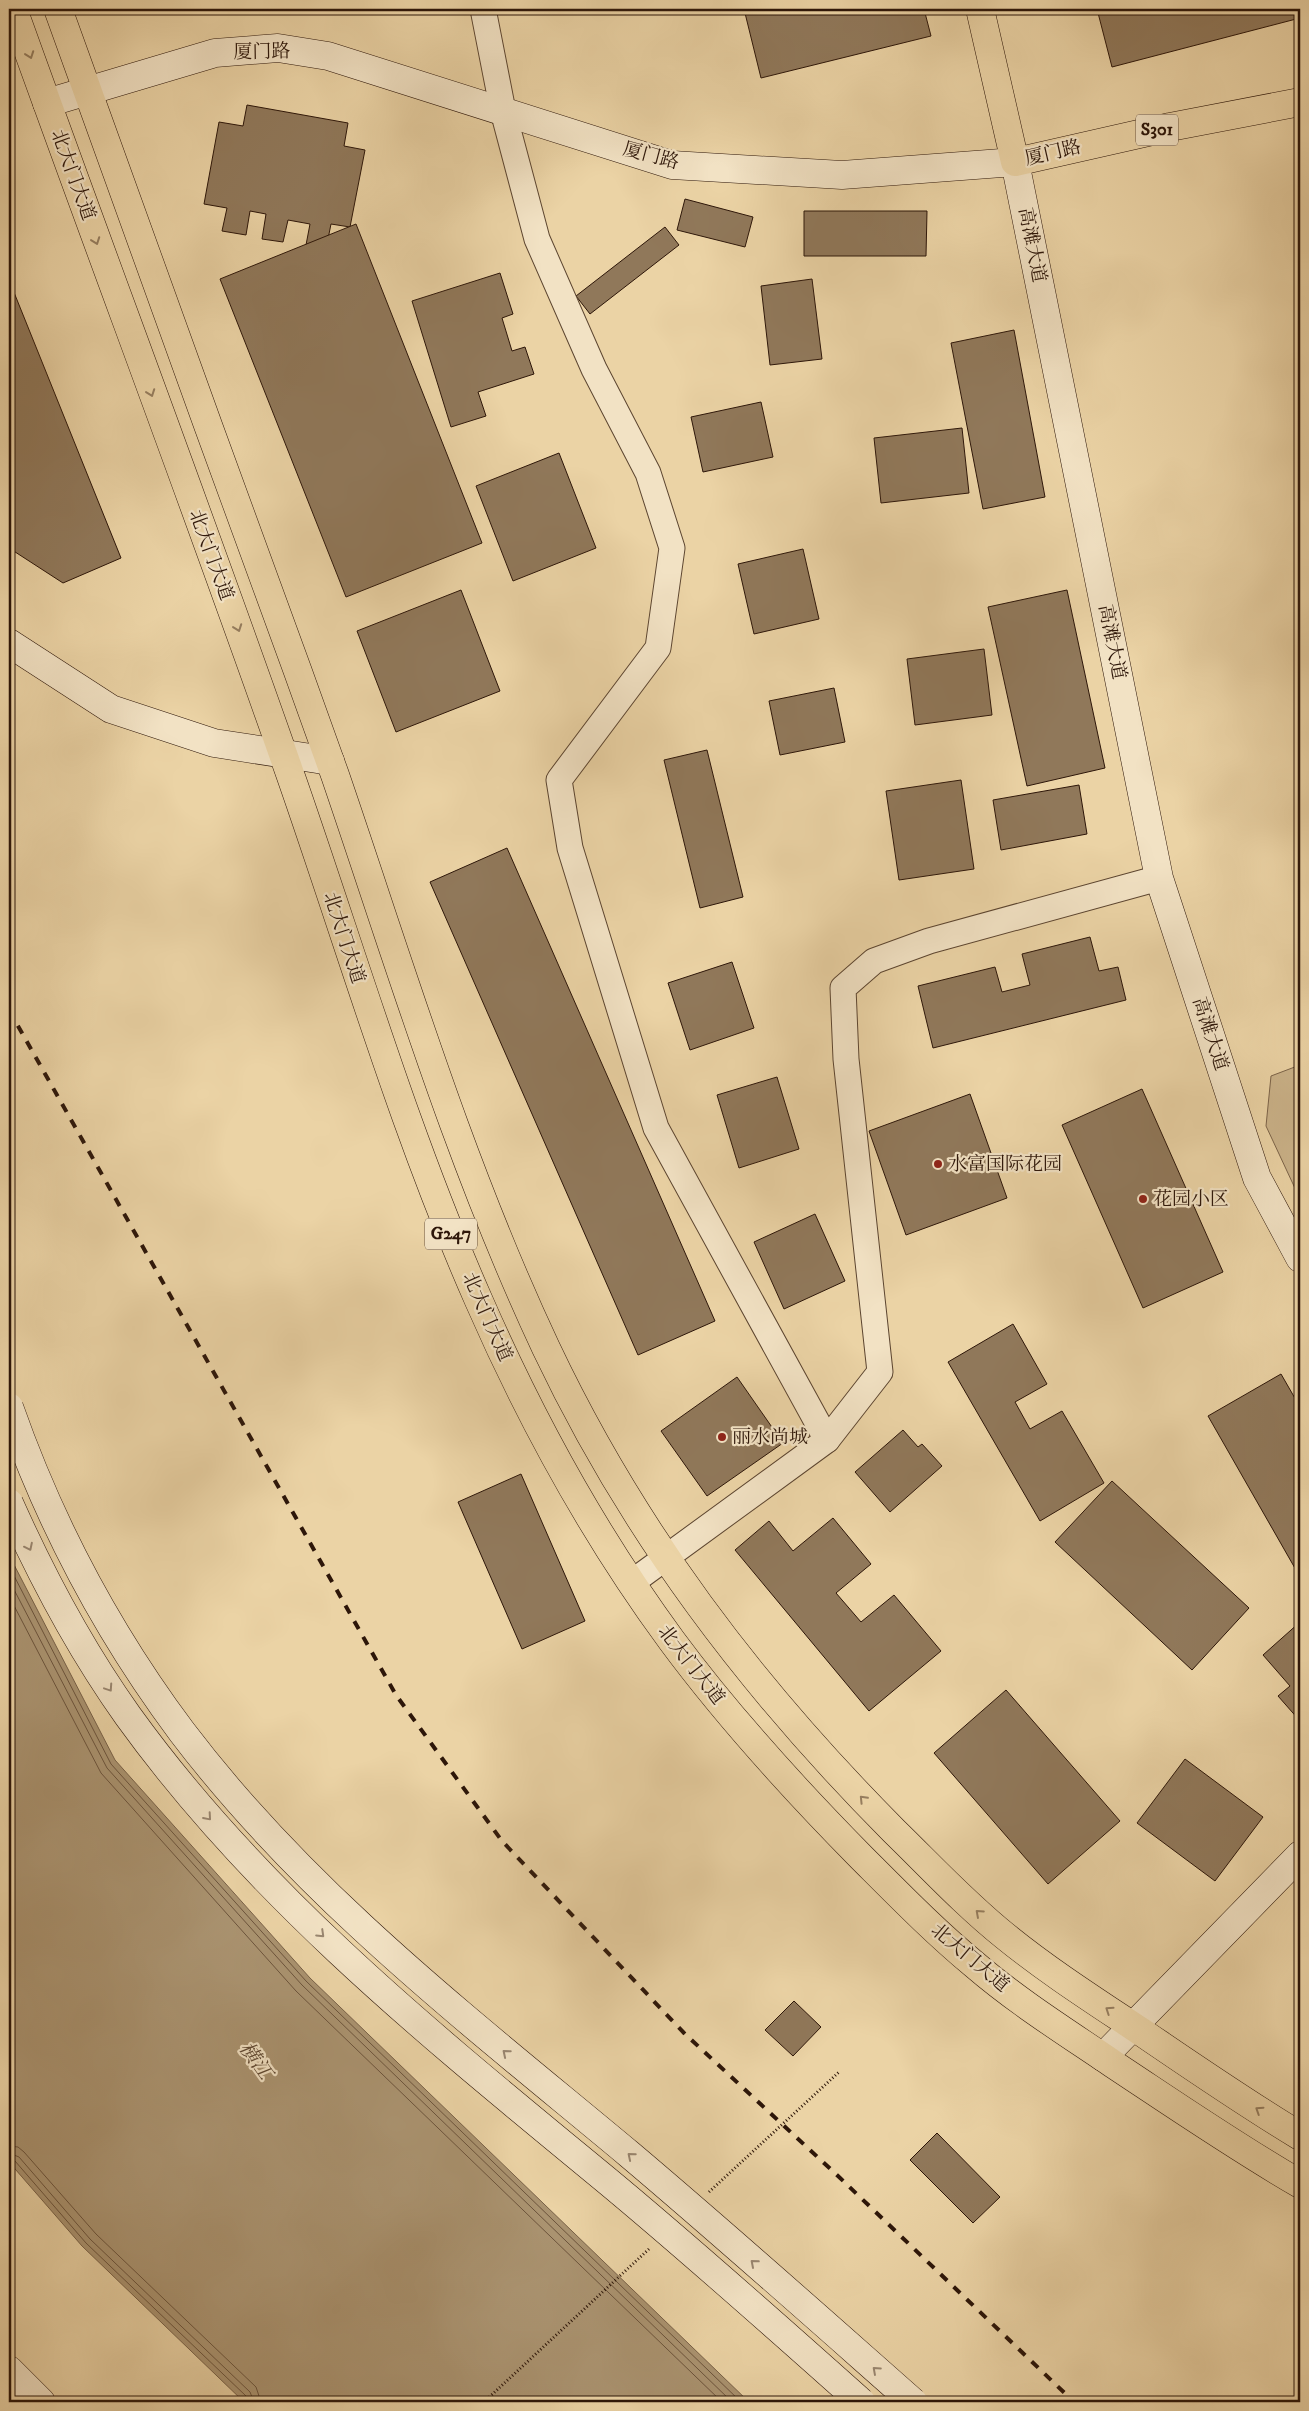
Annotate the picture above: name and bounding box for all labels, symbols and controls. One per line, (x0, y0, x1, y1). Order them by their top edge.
street label: 厦门路 (233, 40, 291, 64)
one-way arrow (24, 50, 34, 58)
road number: S301 (1136, 114, 1178, 146)
street label: 北大门大道 (46, 126, 100, 224)
street label: 厦门路 (1023, 135, 1083, 171)
street label: 厦门路 (620, 138, 682, 174)
street label: 高滩大道 (1013, 205, 1051, 285)
one-way arrow (90, 236, 100, 244)
one-way arrow (146, 389, 156, 397)
street label: 北大门大道 (184, 506, 238, 604)
street label: 高滩大道 (1093, 602, 1131, 682)
one-way arrow (232, 623, 242, 632)
street label: 北大门大道 (318, 889, 370, 987)
street label: 高滩大道 (1187, 994, 1233, 1074)
place label: 水富国际花园 (948, 1153, 1062, 1176)
marker: 水富国际花园 (932, 1158, 944, 1170)
place label: 花园小区 (1153, 1188, 1229, 1211)
marker: 花园小区 (1137, 1193, 1149, 1205)
road number: G247 (425, 1218, 477, 1250)
street label: 北大门大道 (457, 1269, 517, 1365)
place label: 丽水尚城 (732, 1426, 808, 1449)
marker: 丽水尚城 (716, 1431, 728, 1443)
one-way arrow (23, 1541, 33, 1550)
street label: 北大门大道 (653, 1620, 729, 1710)
one-way arrow (103, 1682, 112, 1692)
one-way arrow (860, 1796, 869, 1805)
one-way arrow (202, 1811, 211, 1820)
one-way arrow (975, 1910, 984, 1919)
street label: 北大门大道 (926, 1919, 1014, 1997)
one-way arrow (315, 1928, 324, 1937)
one-way arrow (1105, 2007, 1115, 2016)
water label: 横江 (233, 2037, 279, 2087)
one-way arrow (503, 2051, 512, 2059)
one-way arrow (1255, 2107, 1264, 2116)
one-way arrow (628, 2153, 637, 2162)
one-way arrow (751, 2259, 760, 2268)
one-way arrow (873, 2367, 882, 2376)

